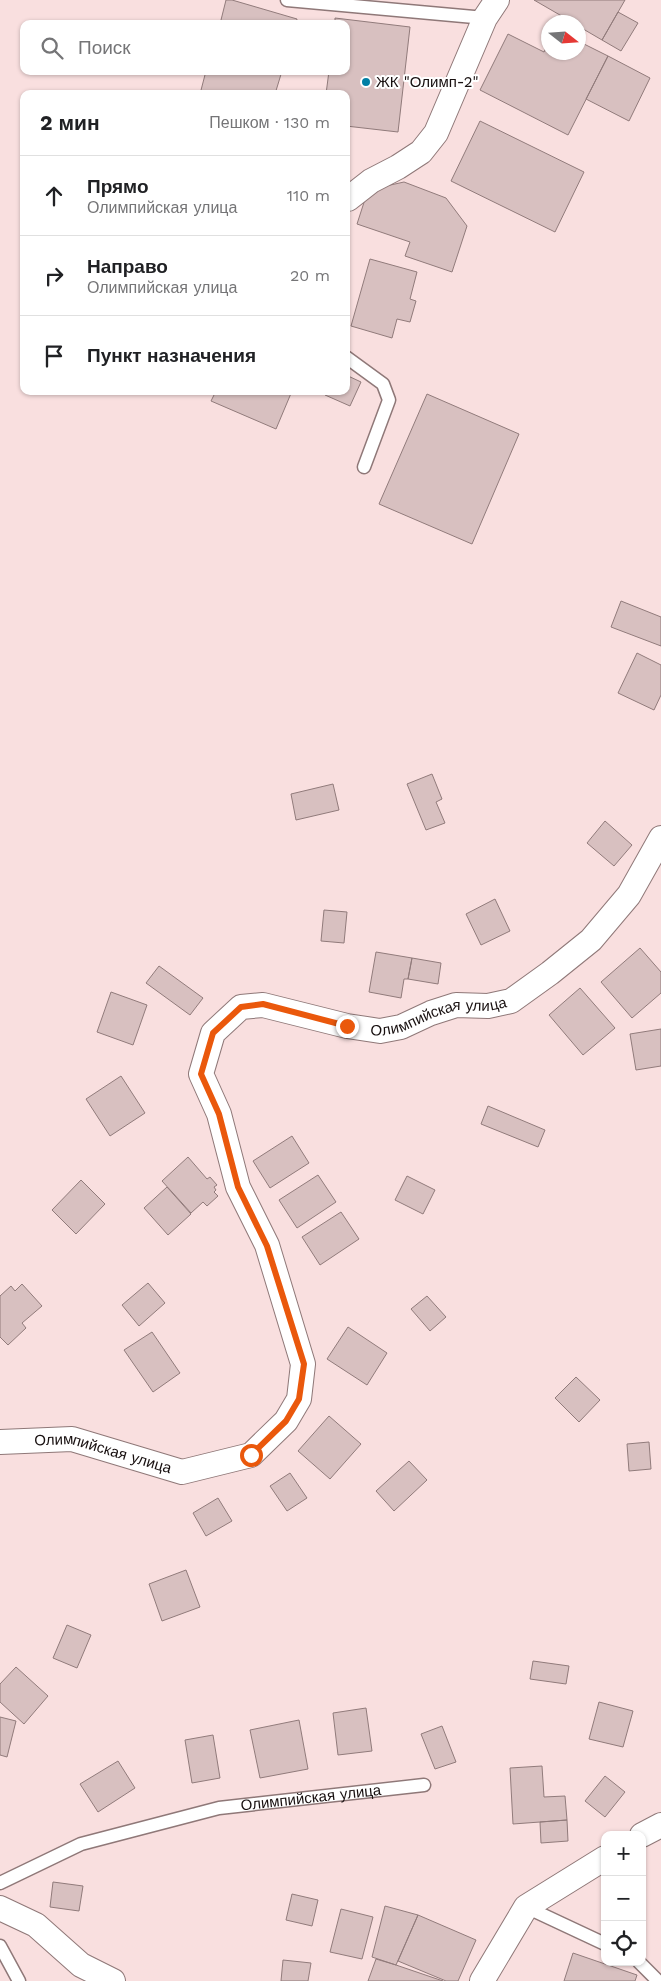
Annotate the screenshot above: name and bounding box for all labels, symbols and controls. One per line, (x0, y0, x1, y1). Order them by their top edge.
north arrow (541, 15, 586, 60)
search box (20, 20, 350, 75)
icon: search (38, 34, 66, 62)
text: Поиск (78, 36, 131, 59)
place label: ЖК "Олимп-2" (376, 73, 479, 91)
marker: ЖК "Олимп-2" (360, 76, 372, 88)
text: 2 мин (40, 110, 100, 135)
text: Пешком · 130 m (209, 113, 330, 132)
text: Прямо (87, 175, 149, 198)
icon: ahead (40, 182, 68, 210)
text: 110 m (287, 186, 330, 205)
text: Олимпийская улица (87, 198, 237, 217)
text: Направо (87, 255, 168, 278)
icon: right (40, 262, 68, 290)
text: 20 m (290, 266, 330, 285)
text: Олимпийская улица (87, 278, 237, 297)
icon: arrive (40, 342, 68, 370)
text: Пункт назначения (87, 344, 256, 367)
street label: Олимпийская улица (369, 993, 509, 1040)
route end (336, 1015, 359, 1038)
street label: Олимпийская улица (34, 1430, 174, 1478)
route start (240, 1444, 263, 1467)
street label: Олимпийская улица (240, 1781, 383, 1815)
map controls (601, 1831, 646, 1966)
button: + (601, 1831, 646, 1876)
button: − (601, 1876, 646, 1921)
button: locate (601, 1921, 646, 1966)

